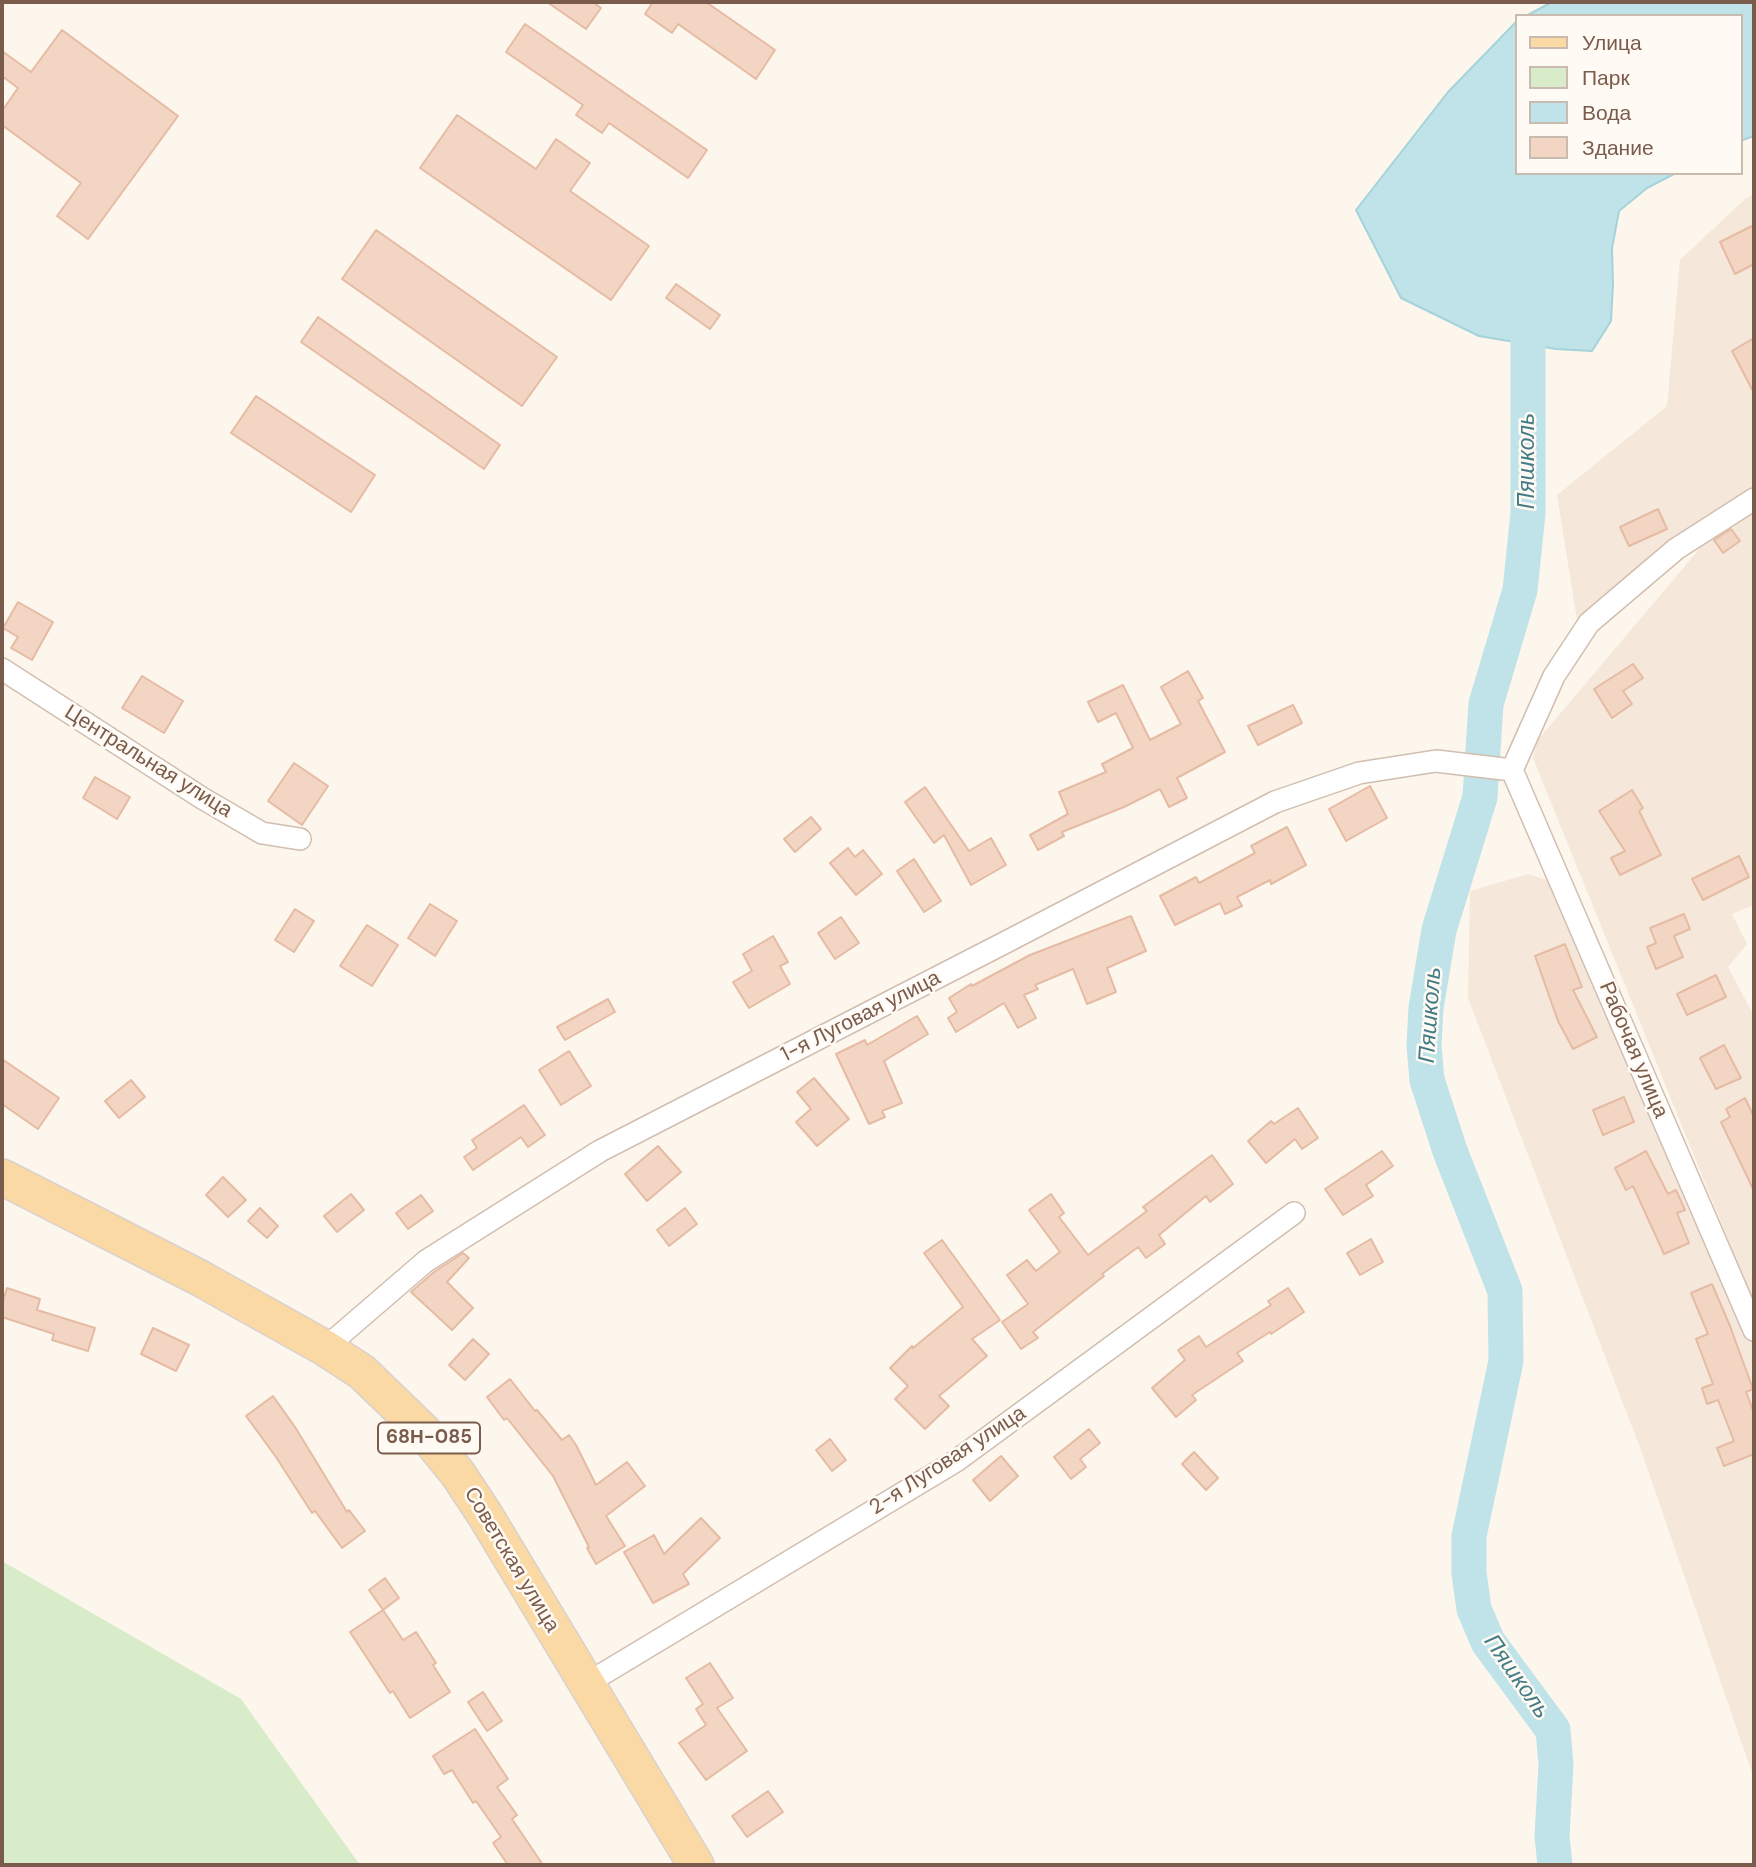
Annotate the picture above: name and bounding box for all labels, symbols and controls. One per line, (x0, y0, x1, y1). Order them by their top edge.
legend (1514, 14, 1742, 175)
text: Улица (1582, 29, 1642, 57)
text: Парк (1582, 64, 1630, 92)
text: Вода (1582, 99, 1631, 127)
text: Здание (1582, 134, 1654, 162)
water label: Пяшколь (1514, 413, 1542, 509)
street label: Центральная улица (60, 700, 236, 824)
street label: 1-я Луговая улица (777, 966, 945, 1068)
water label: Пяшколь (1414, 966, 1448, 1064)
street label: Рабочая улица (1593, 978, 1673, 1122)
street label: 2-я Луговая улица (865, 1401, 1031, 1521)
road number: 68Н-085 (378, 1422, 480, 1454)
street label: Советская улица (458, 1483, 564, 1637)
water label: Пяшколь (1477, 1630, 1555, 1724)

